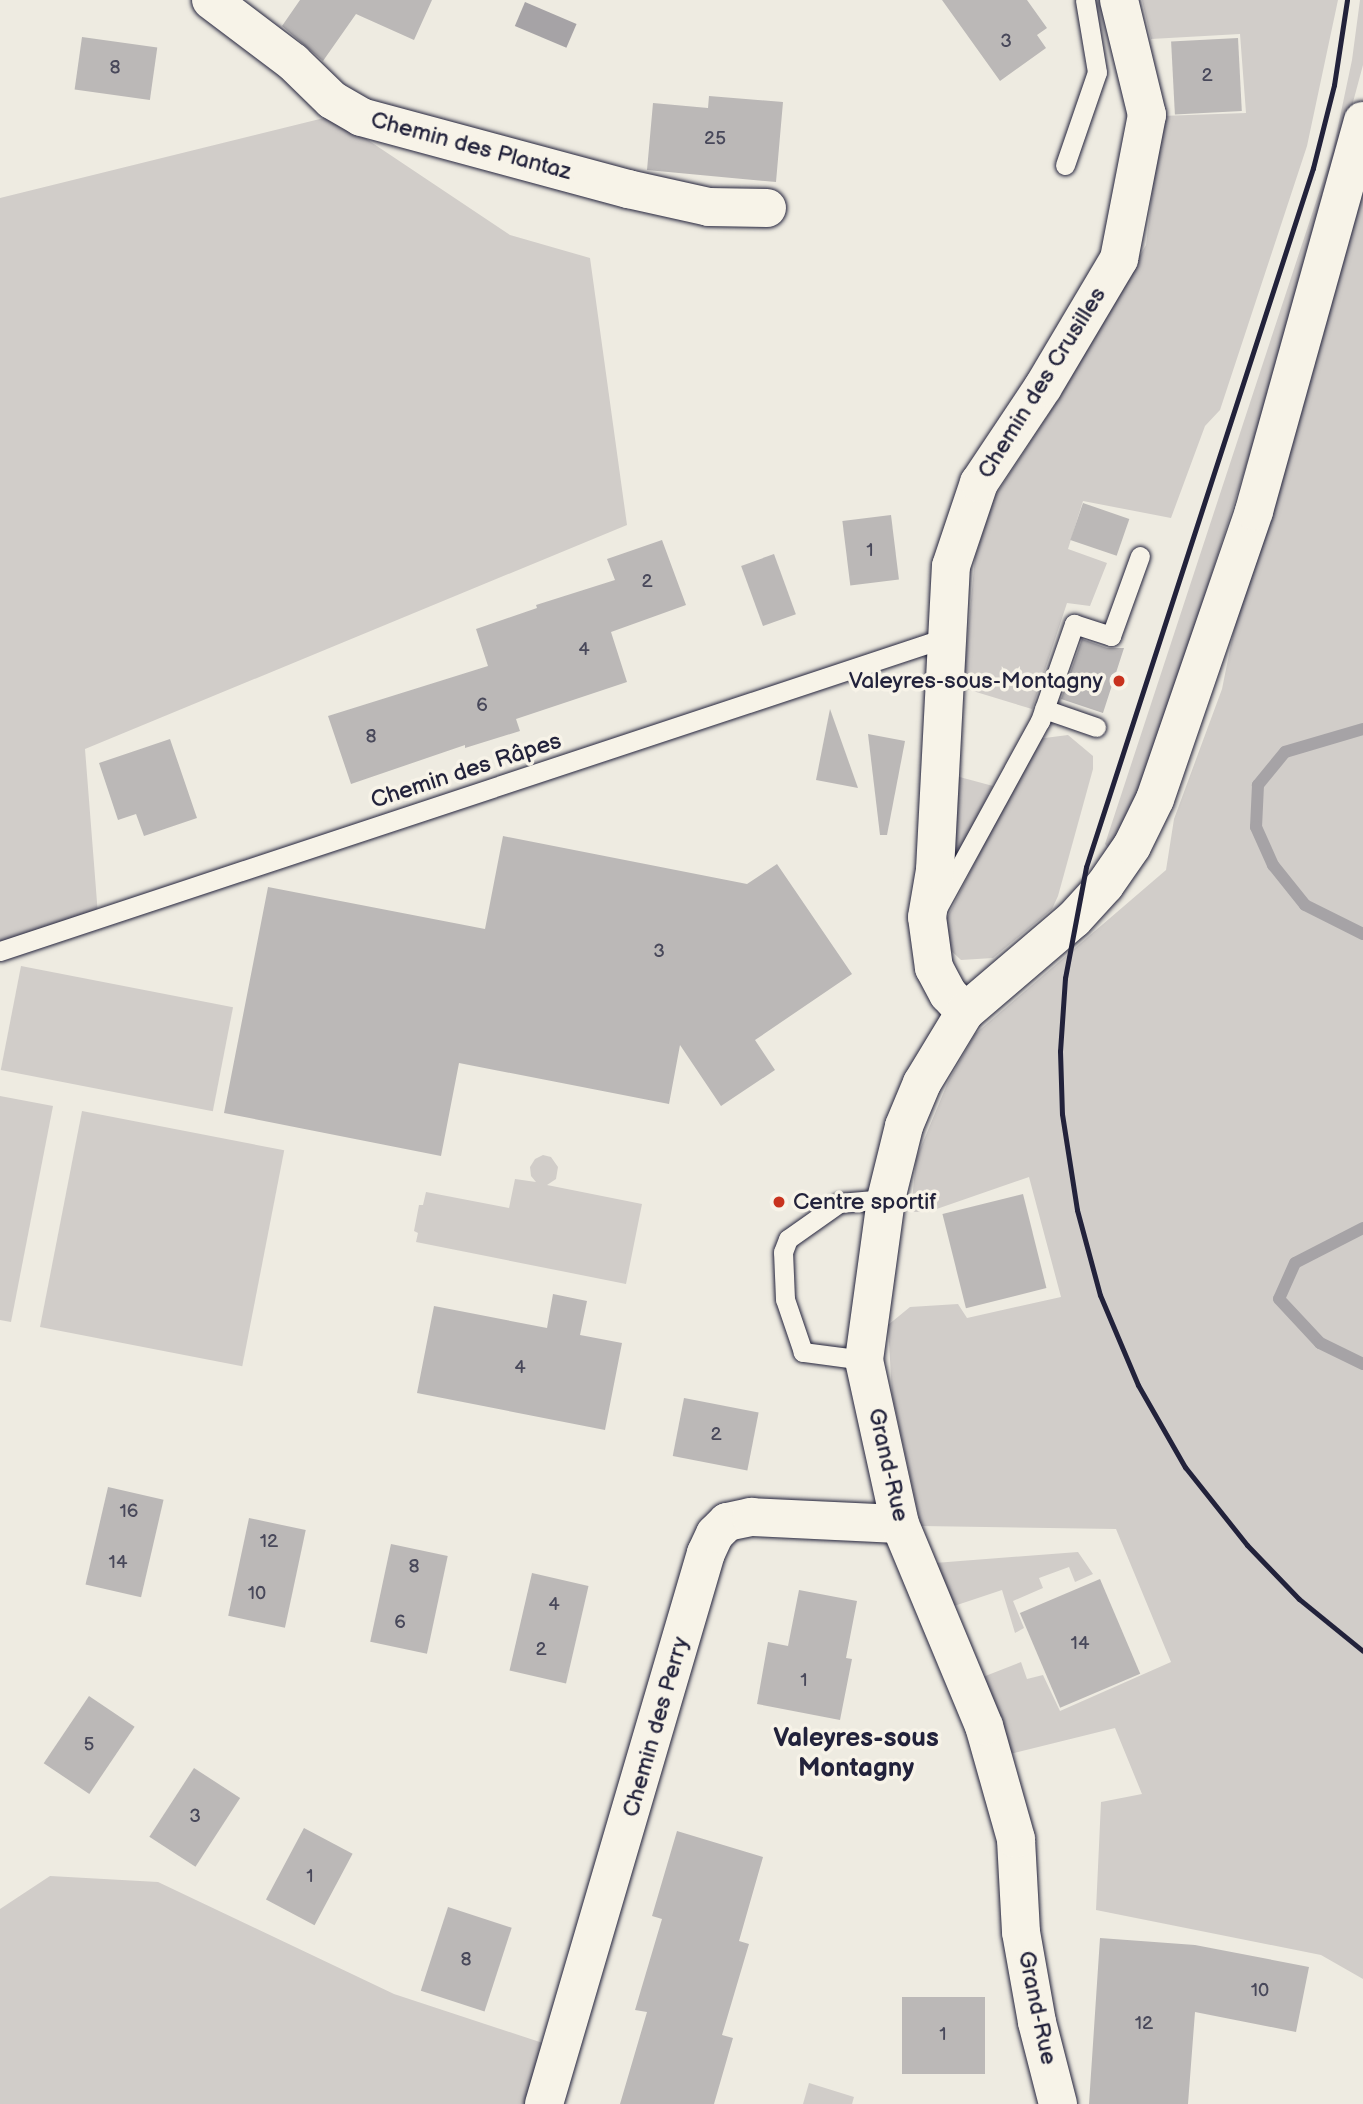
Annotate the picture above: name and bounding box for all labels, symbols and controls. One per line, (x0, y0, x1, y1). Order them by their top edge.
house number: 3 (1000, 31, 1012, 53)
house number: 8 (109, 57, 121, 79)
house number: 2 (1201, 65, 1213, 87)
street label: Chemin des Plantaz (368, 106, 574, 186)
house number: 25 (704, 128, 726, 150)
street label: Chemin des Crusilles (972, 282, 1112, 484)
house number: 1 (866, 540, 874, 562)
house number: 2 (641, 571, 653, 593)
house number: 4 (578, 639, 590, 661)
place label: Valeyres-sous-Montagny (849, 667, 1103, 695)
marker: Valeyres-sous-Montagny (1109, 671, 1129, 691)
house number: 6 (476, 695, 488, 717)
house number: 8 (365, 726, 377, 748)
street label: Chemin des Râpes (367, 727, 565, 815)
house number: 3 (653, 941, 665, 963)
place label: Centre sportif (793, 1188, 937, 1216)
marker: Centre sportif (771, 1194, 787, 1210)
house number: 4 (514, 1357, 526, 1379)
street label: Grand-Rue (862, 1406, 914, 1524)
house number: 2 (710, 1424, 722, 1446)
house number: 16 (120, 1501, 138, 1523)
house number: 12 (260, 1531, 278, 1553)
house number: 14 (109, 1552, 127, 1574)
house number: 8 (408, 1556, 420, 1578)
house number: 10 (248, 1583, 266, 1605)
house number: 4 (548, 1594, 560, 1616)
house number: 6 (394, 1612, 406, 1634)
house number: 14 (1071, 1633, 1089, 1655)
street label: Chemin des Perry (617, 1634, 695, 1820)
house number: 2 (535, 1639, 547, 1661)
house number: 1 (800, 1670, 808, 1692)
district label: Valeyres-sous Montagny (773, 1723, 939, 1784)
house number: 5 (84, 1734, 94, 1756)
house number: 3 (189, 1806, 201, 1828)
house number: 1 (306, 1866, 314, 1888)
house number: 8 (460, 1949, 472, 1971)
street label: Grand-Rue (1011, 1949, 1063, 2067)
house number: 10 (1251, 1980, 1269, 2002)
house number: 12 (1135, 2013, 1153, 2035)
house number: 1 (939, 2024, 947, 2046)

